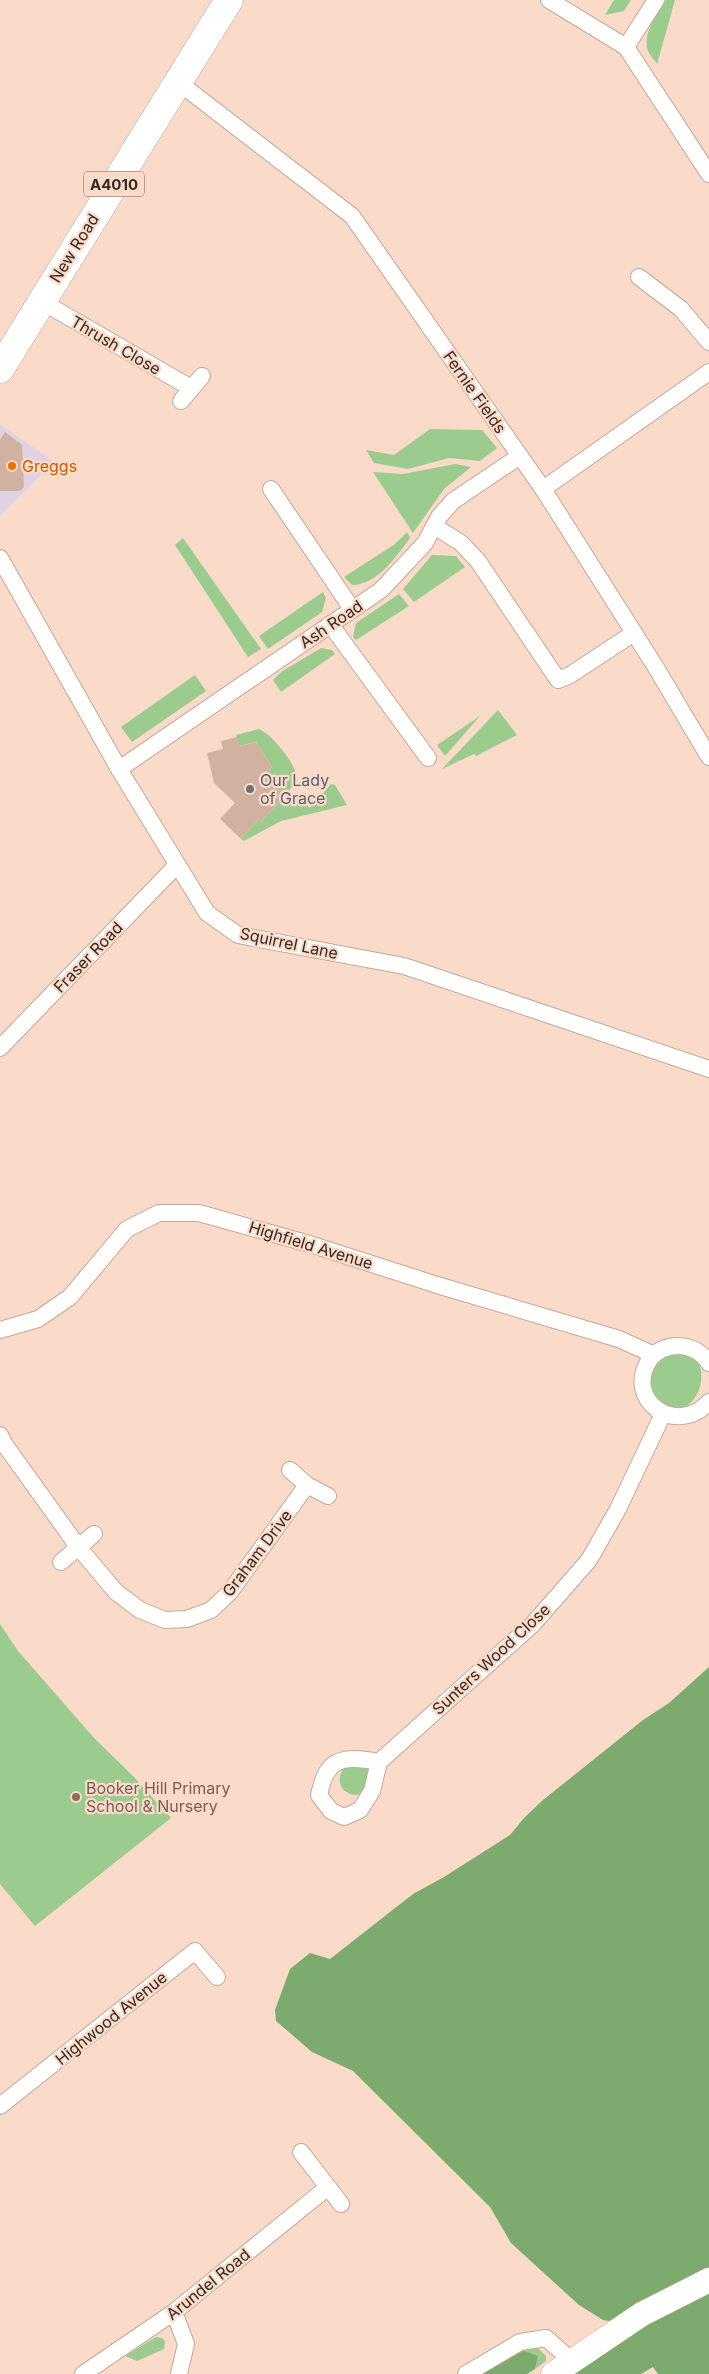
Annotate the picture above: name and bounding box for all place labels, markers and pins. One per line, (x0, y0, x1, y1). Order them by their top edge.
place label: Greggs (22, 456, 77, 476)
marker: Greggs (6, 460, 18, 472)
place label: Our Lady of Grace (260, 770, 329, 808)
marker: Our Lady of Grace (244, 783, 256, 795)
place label: Booker Hill Primary School & Nursery (86, 1778, 231, 1816)
marker: Booker Hill Primary School & Nursery (70, 1791, 82, 1803)

